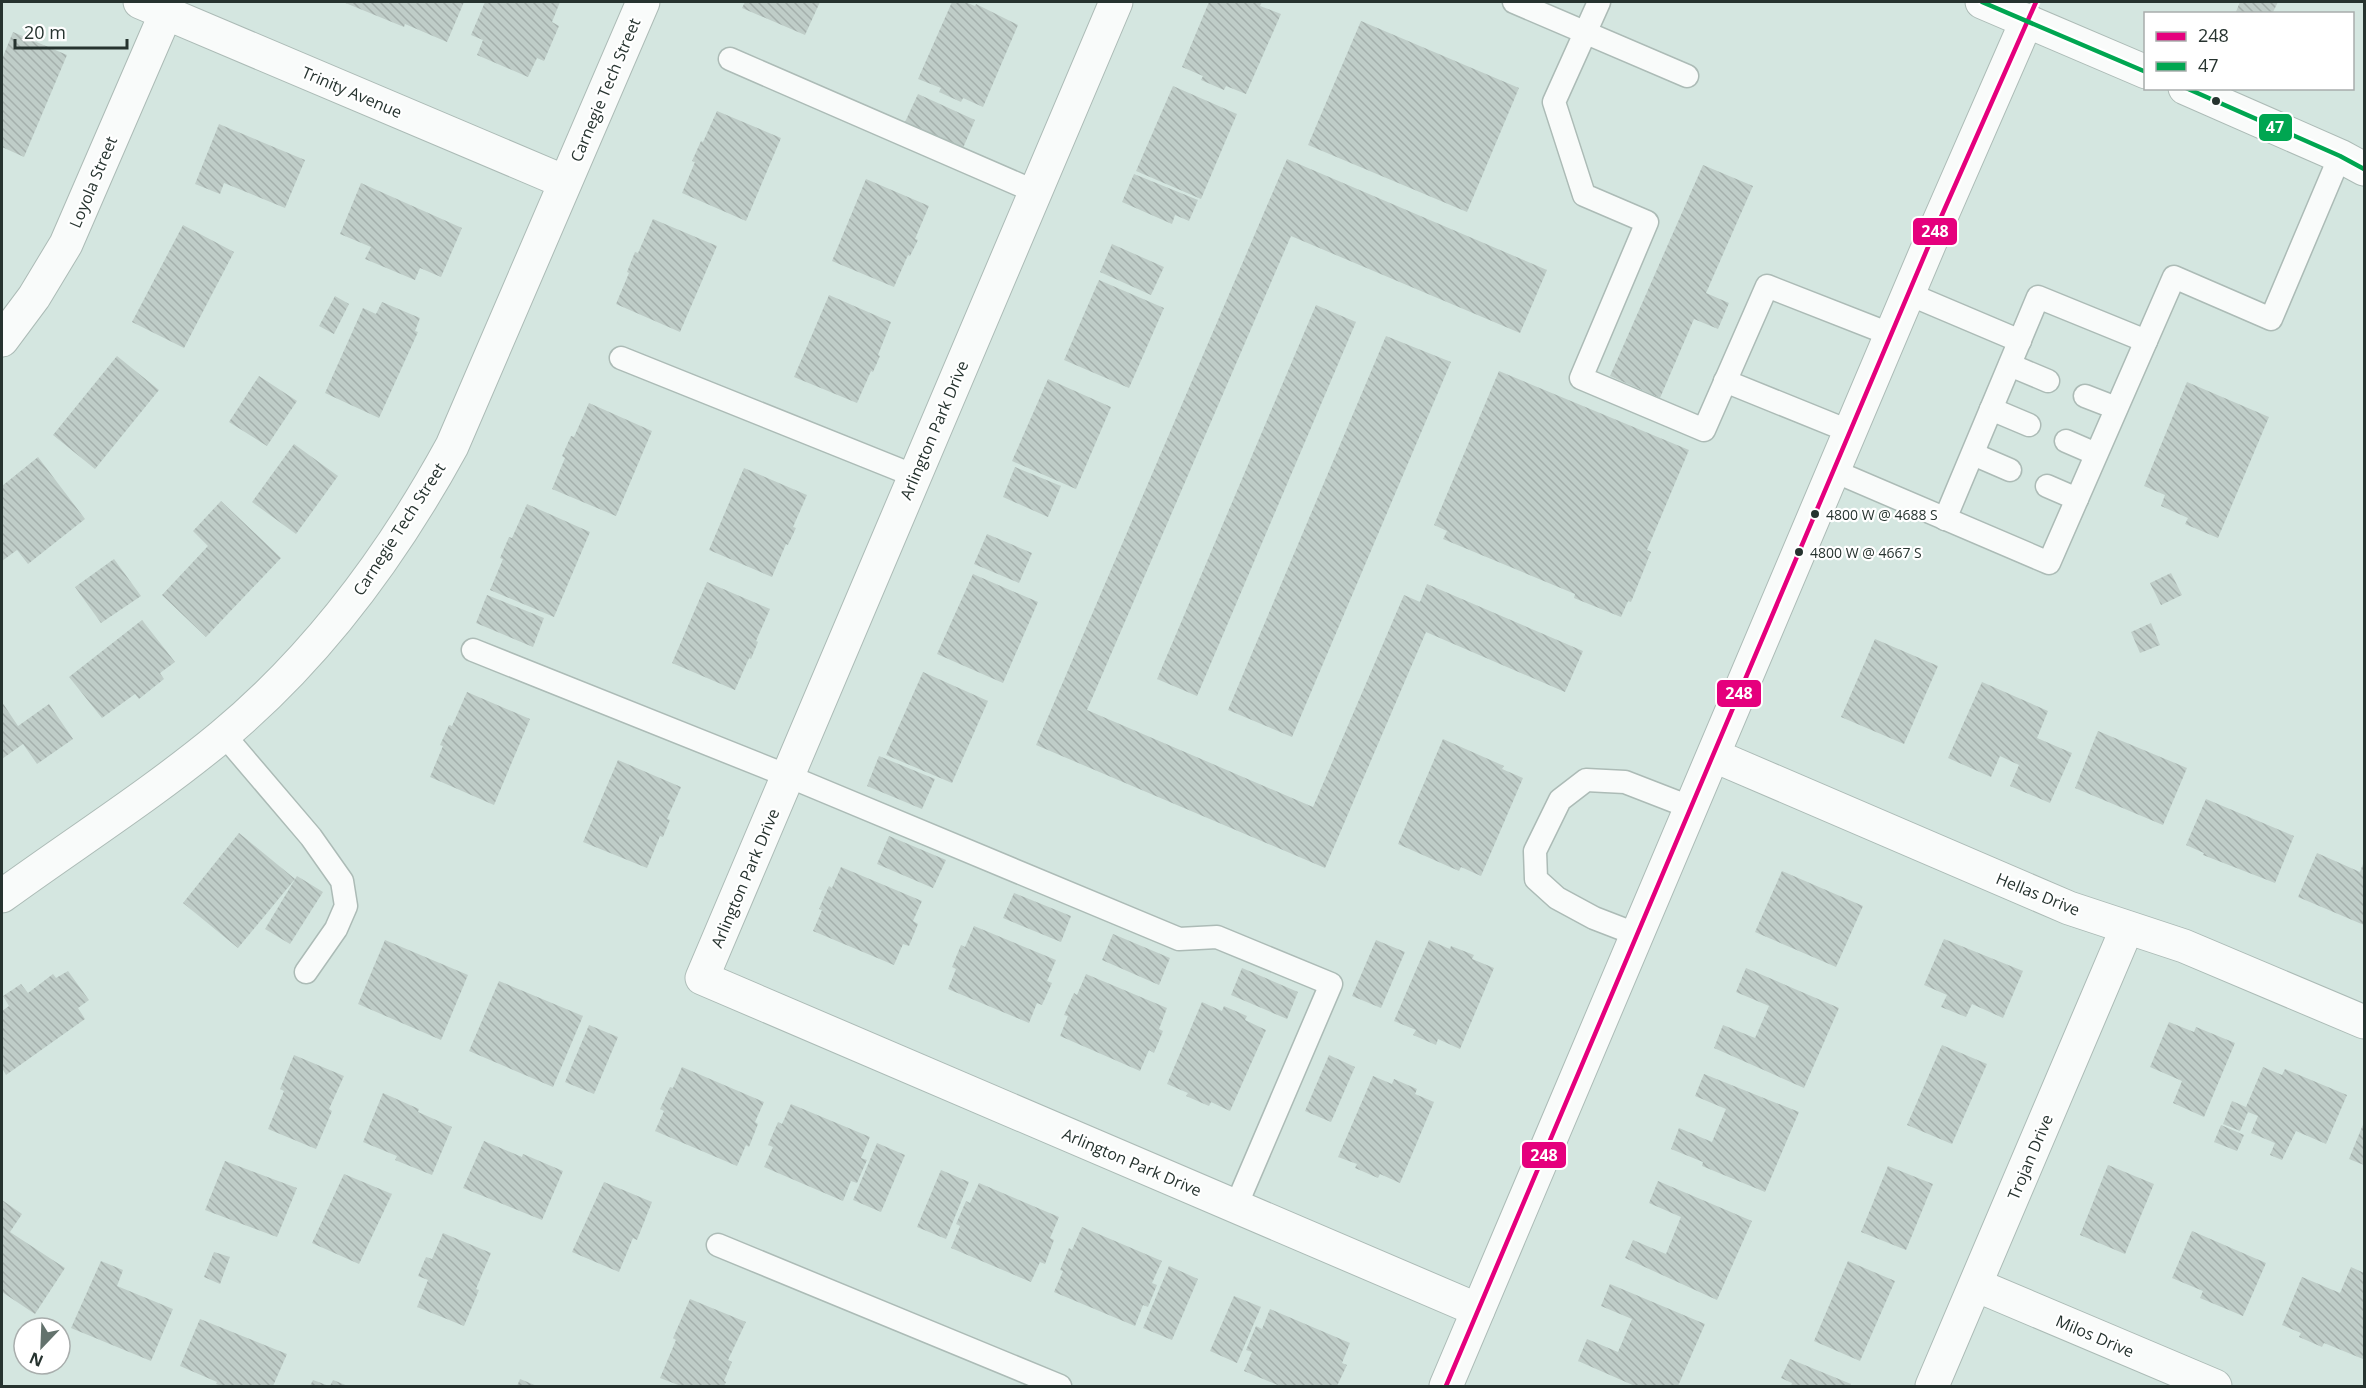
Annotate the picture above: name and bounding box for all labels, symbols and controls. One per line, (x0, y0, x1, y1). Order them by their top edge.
scale bar (15, 12, 128, 50)
legend (2144, 12, 2354, 90)
street label: Carnegie Tech Street (565, 14, 645, 165)
text: 20 m (24, 20, 66, 44)
text: 248 (2198, 23, 2229, 47)
text: 47 (2198, 53, 2219, 77)
street label: Trinity Avenue (299, 61, 405, 123)
unlabelled marker (2210, 95, 2222, 107)
line badge: 47 (2258, 113, 2293, 142)
text: 47 (2266, 116, 2284, 138)
street label: Loyola Street (64, 133, 122, 231)
line badge: 248 (1912, 217, 1958, 246)
text: 248 (1921, 220, 1949, 242)
street label: Arlington Park Drive (895, 357, 973, 503)
street label: Carnegie Tech Street (348, 458, 450, 600)
place label: 4800 W @ 4688 S (1826, 505, 1938, 524)
marker: 4800 W @ 4688 S (1809, 508, 1821, 520)
place label: 4800 W @ 4667 S (1810, 543, 1922, 562)
marker: 4800 W @ 4667 S (1793, 546, 1805, 558)
line badge: 248 (1716, 679, 1762, 708)
text: 248 (1725, 682, 1753, 704)
street label: Arlington Park Drive (706, 805, 784, 951)
street label: Hellas Drive (1993, 867, 2083, 921)
street label: Trojan Drive (2002, 1111, 2058, 1203)
street label: Arlington Park Drive (1059, 1123, 1205, 1201)
line badge: 248 (1521, 1141, 1567, 1169)
text: 248 (1530, 1144, 1558, 1166)
street label: Milos Drive (2052, 1310, 2138, 1362)
north arrow (12, 1316, 72, 1376)
text: N (26, 1347, 46, 1372)

